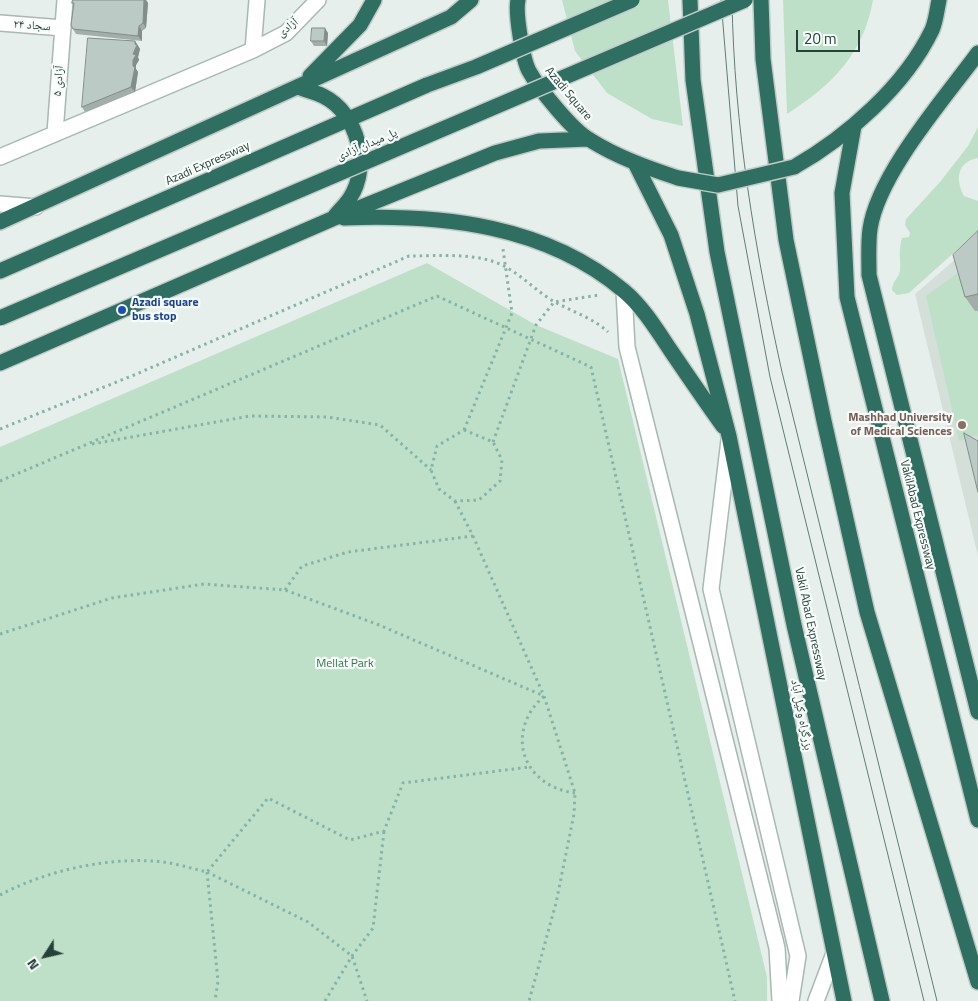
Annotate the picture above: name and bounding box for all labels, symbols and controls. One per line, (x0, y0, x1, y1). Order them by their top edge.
street label: آزادی (275, 15, 301, 41)
street label: سجاد ۲۴ (13, 18, 51, 34)
scale bar (798, 20, 862, 52)
text: 20 m (804, 27, 837, 50)
street label: Azadi Square (541, 64, 595, 124)
street label: آزادی ۵ (51, 65, 67, 97)
street label: پل میدان آزادی (334, 126, 400, 164)
street label: Azadi Expressway (164, 139, 252, 189)
place label: Azadi square bus stop (132, 296, 199, 324)
marker: Azadi square bus stop (116, 304, 128, 316)
place label: Mashhad University of Medical Sciences (848, 411, 952, 439)
marker: Mashhad University of Medical Sciences (956, 419, 968, 431)
street label: VakilAbad Expressway (896, 459, 938, 571)
street label: Vakil Abad Expressway (791, 566, 829, 682)
park label: Mellat Park (316, 657, 374, 671)
street label: بزرگراه وکیل آباد (787, 678, 815, 752)
north arrow (20, 931, 70, 981)
text: N (21, 955, 44, 975)

